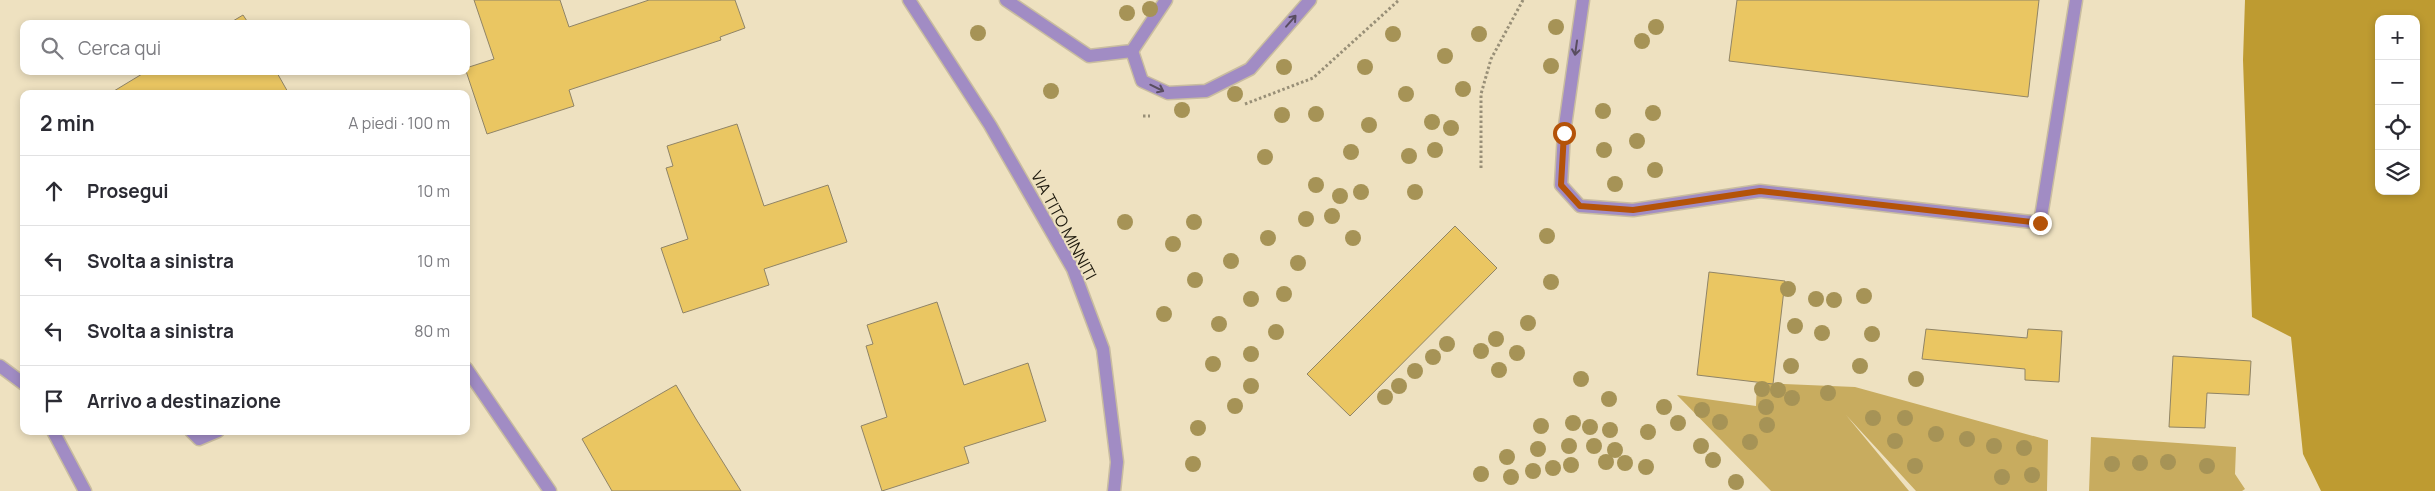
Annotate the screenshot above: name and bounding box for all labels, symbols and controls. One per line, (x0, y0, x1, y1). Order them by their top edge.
one-way arrow (1286, 15, 1297, 28)
map controls (2375, 15, 2420, 195)
button: + (2375, 15, 2420, 60)
search box (20, 20, 470, 75)
icon: search (38, 34, 66, 62)
text: Cerca qui (78, 35, 161, 61)
one-way arrow (1571, 40, 1581, 56)
button: − (2375, 60, 2420, 105)
one-way arrow (1149, 84, 1164, 93)
button: locate (2375, 105, 2420, 150)
text: 2 min (40, 109, 95, 137)
text: A piedi · 100 m (348, 112, 450, 134)
route start (1553, 122, 1576, 145)
button: layers (2375, 150, 2420, 195)
street label: VIA TITO MINNITI (1026, 167, 1102, 283)
icon: ahead (40, 177, 68, 205)
text: Prosegui (87, 178, 169, 204)
text: 10 m (417, 180, 450, 202)
route end (2029, 212, 2052, 235)
icon: left (40, 247, 68, 275)
text: Svolta a sinistra (87, 248, 234, 274)
text: 10 m (417, 250, 450, 272)
icon: left (40, 317, 68, 345)
text: Svolta a sinistra (87, 318, 234, 344)
text: 80 m (414, 320, 450, 342)
icon: arrive (40, 387, 68, 415)
text: Arrivo a destinazione (87, 388, 281, 414)

